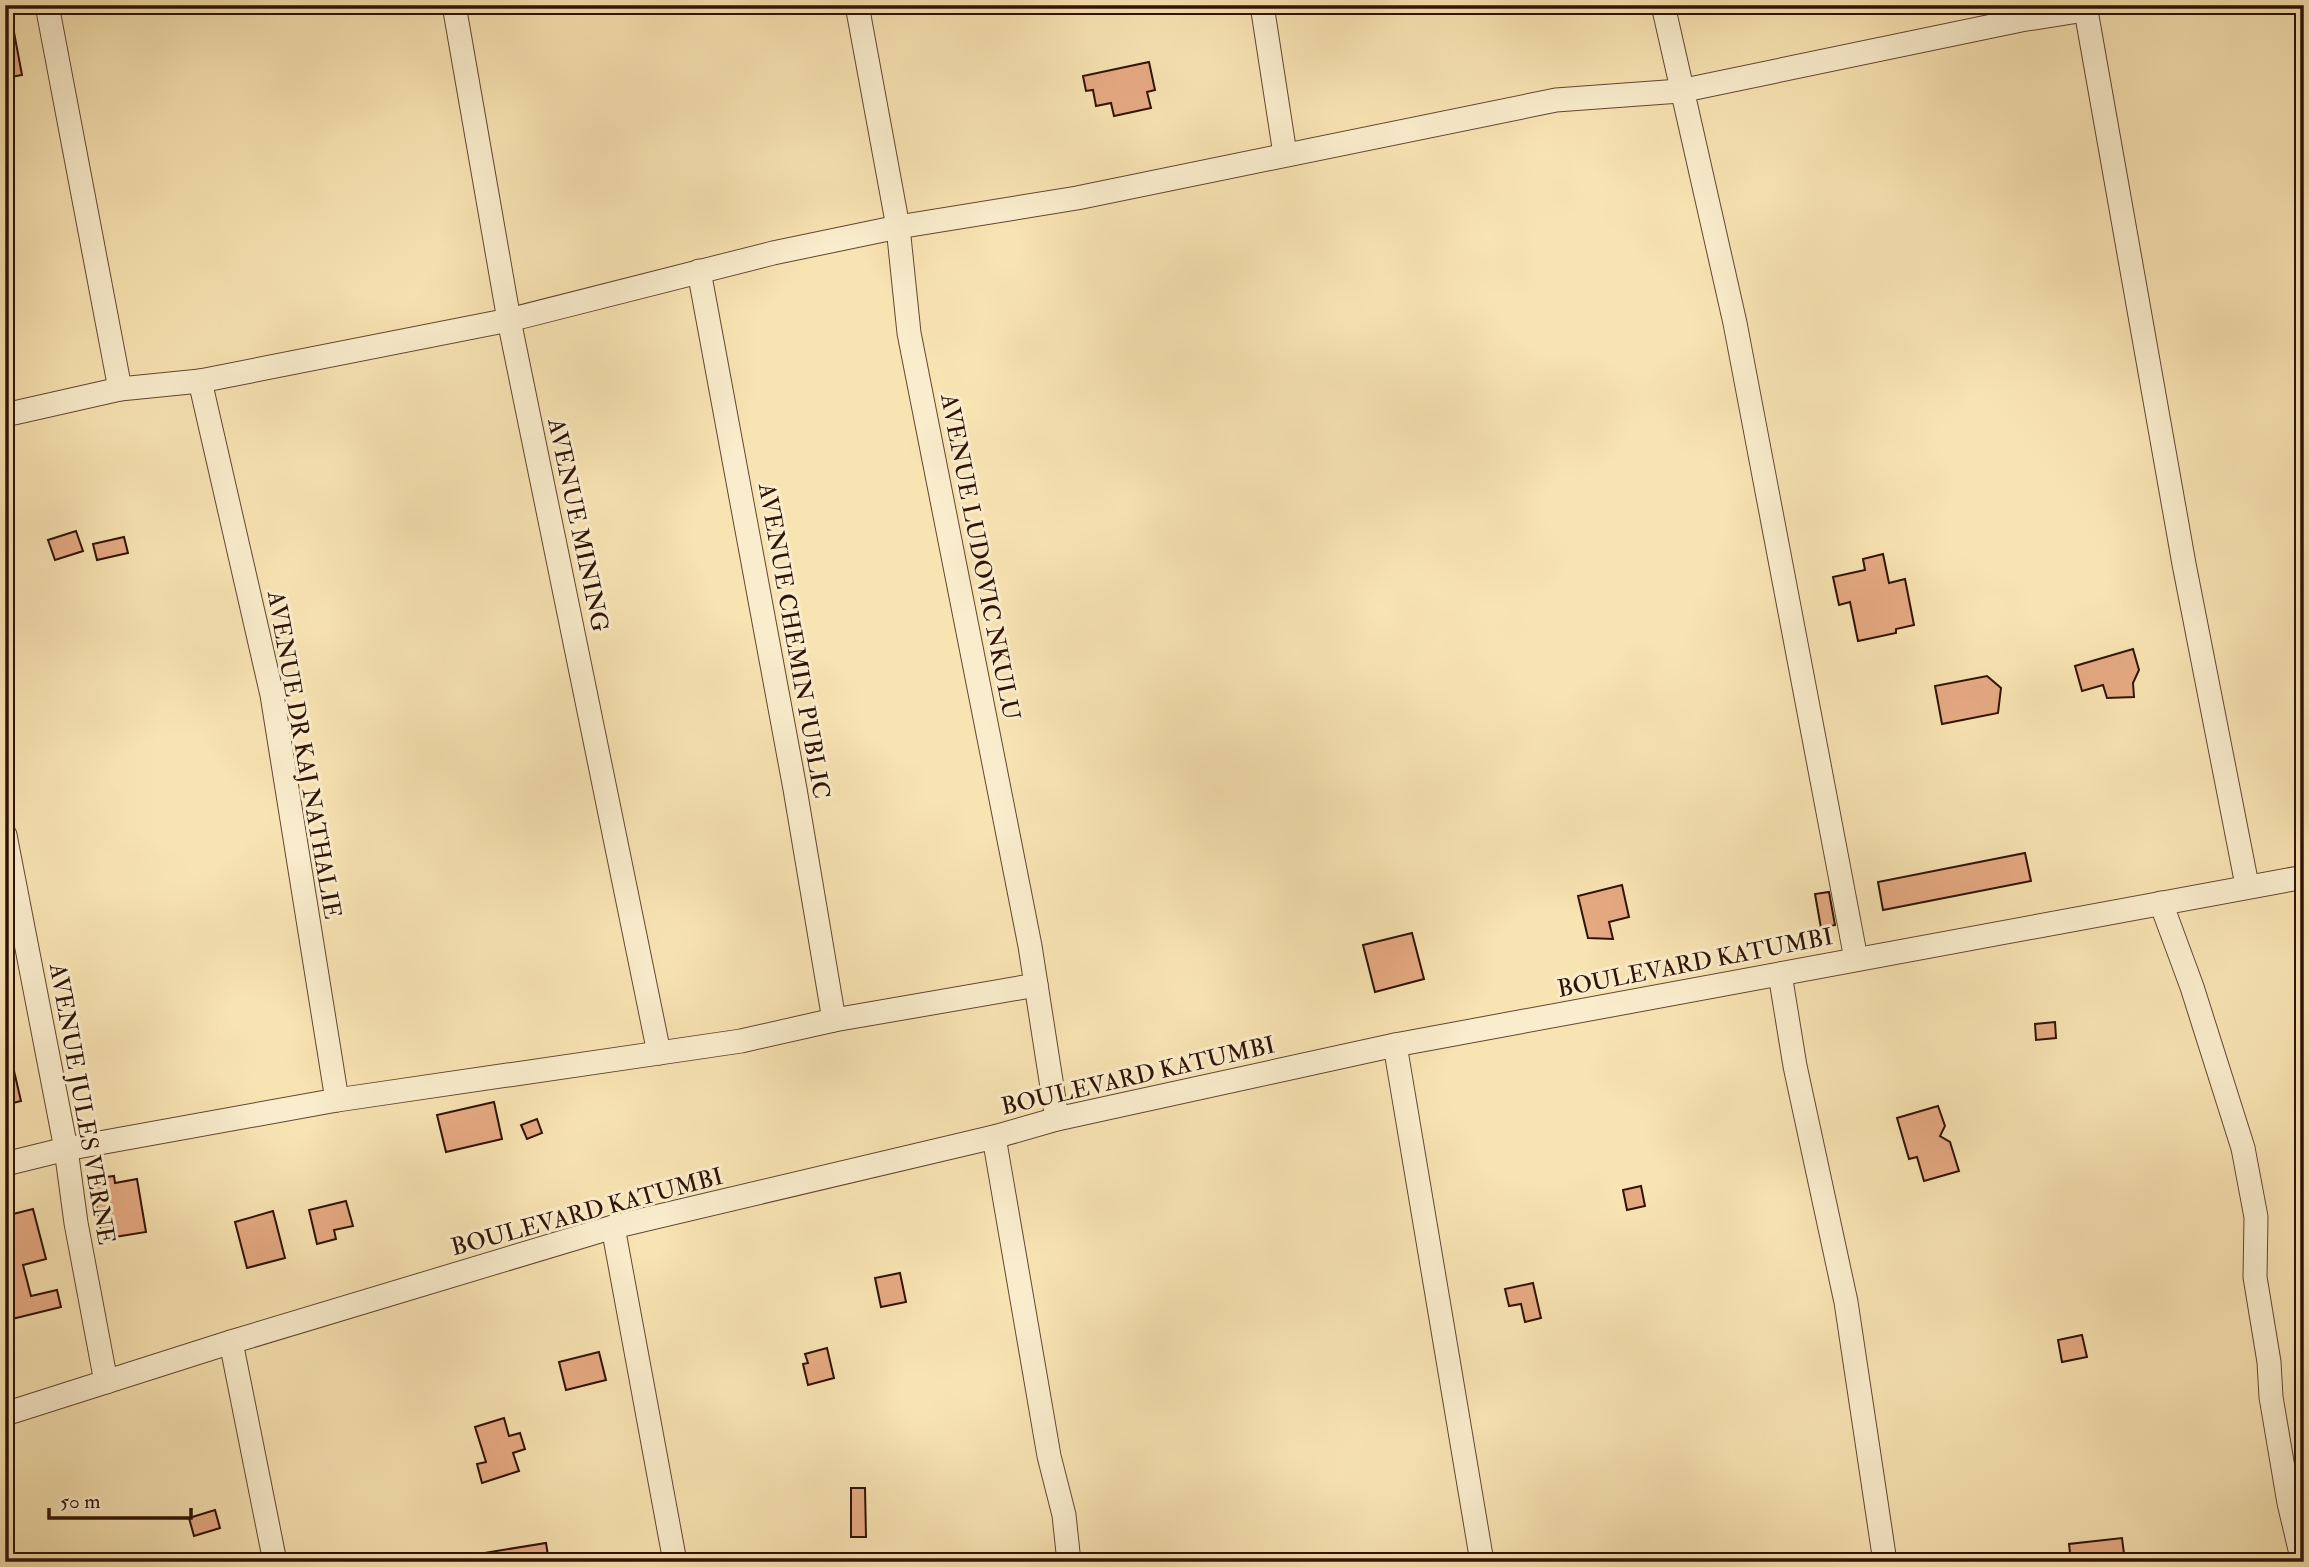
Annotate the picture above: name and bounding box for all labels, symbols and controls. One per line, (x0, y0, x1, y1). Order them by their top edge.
street label: AVENUE LUDOVIC NKULU (933, 390, 1027, 723)
street label: AVENUE MINING (540, 414, 616, 635)
street label: AVENUE CHEMIN PUBLIC (751, 480, 837, 801)
street label: AVENUE DR KAJ NATHALIE (260, 588, 348, 921)
street label: BOULEVARD KATUMBI (1554, 921, 1836, 1005)
street label: AVENUE JULES VERNE (42, 960, 122, 1247)
street label: BOULEVARD KATUMBI (998, 1029, 1278, 1123)
street label: BOULEVARD KATUMBI (448, 1161, 726, 1263)
scale bar (49, 1476, 191, 1520)
text: 50 m (60, 1488, 101, 1515)

